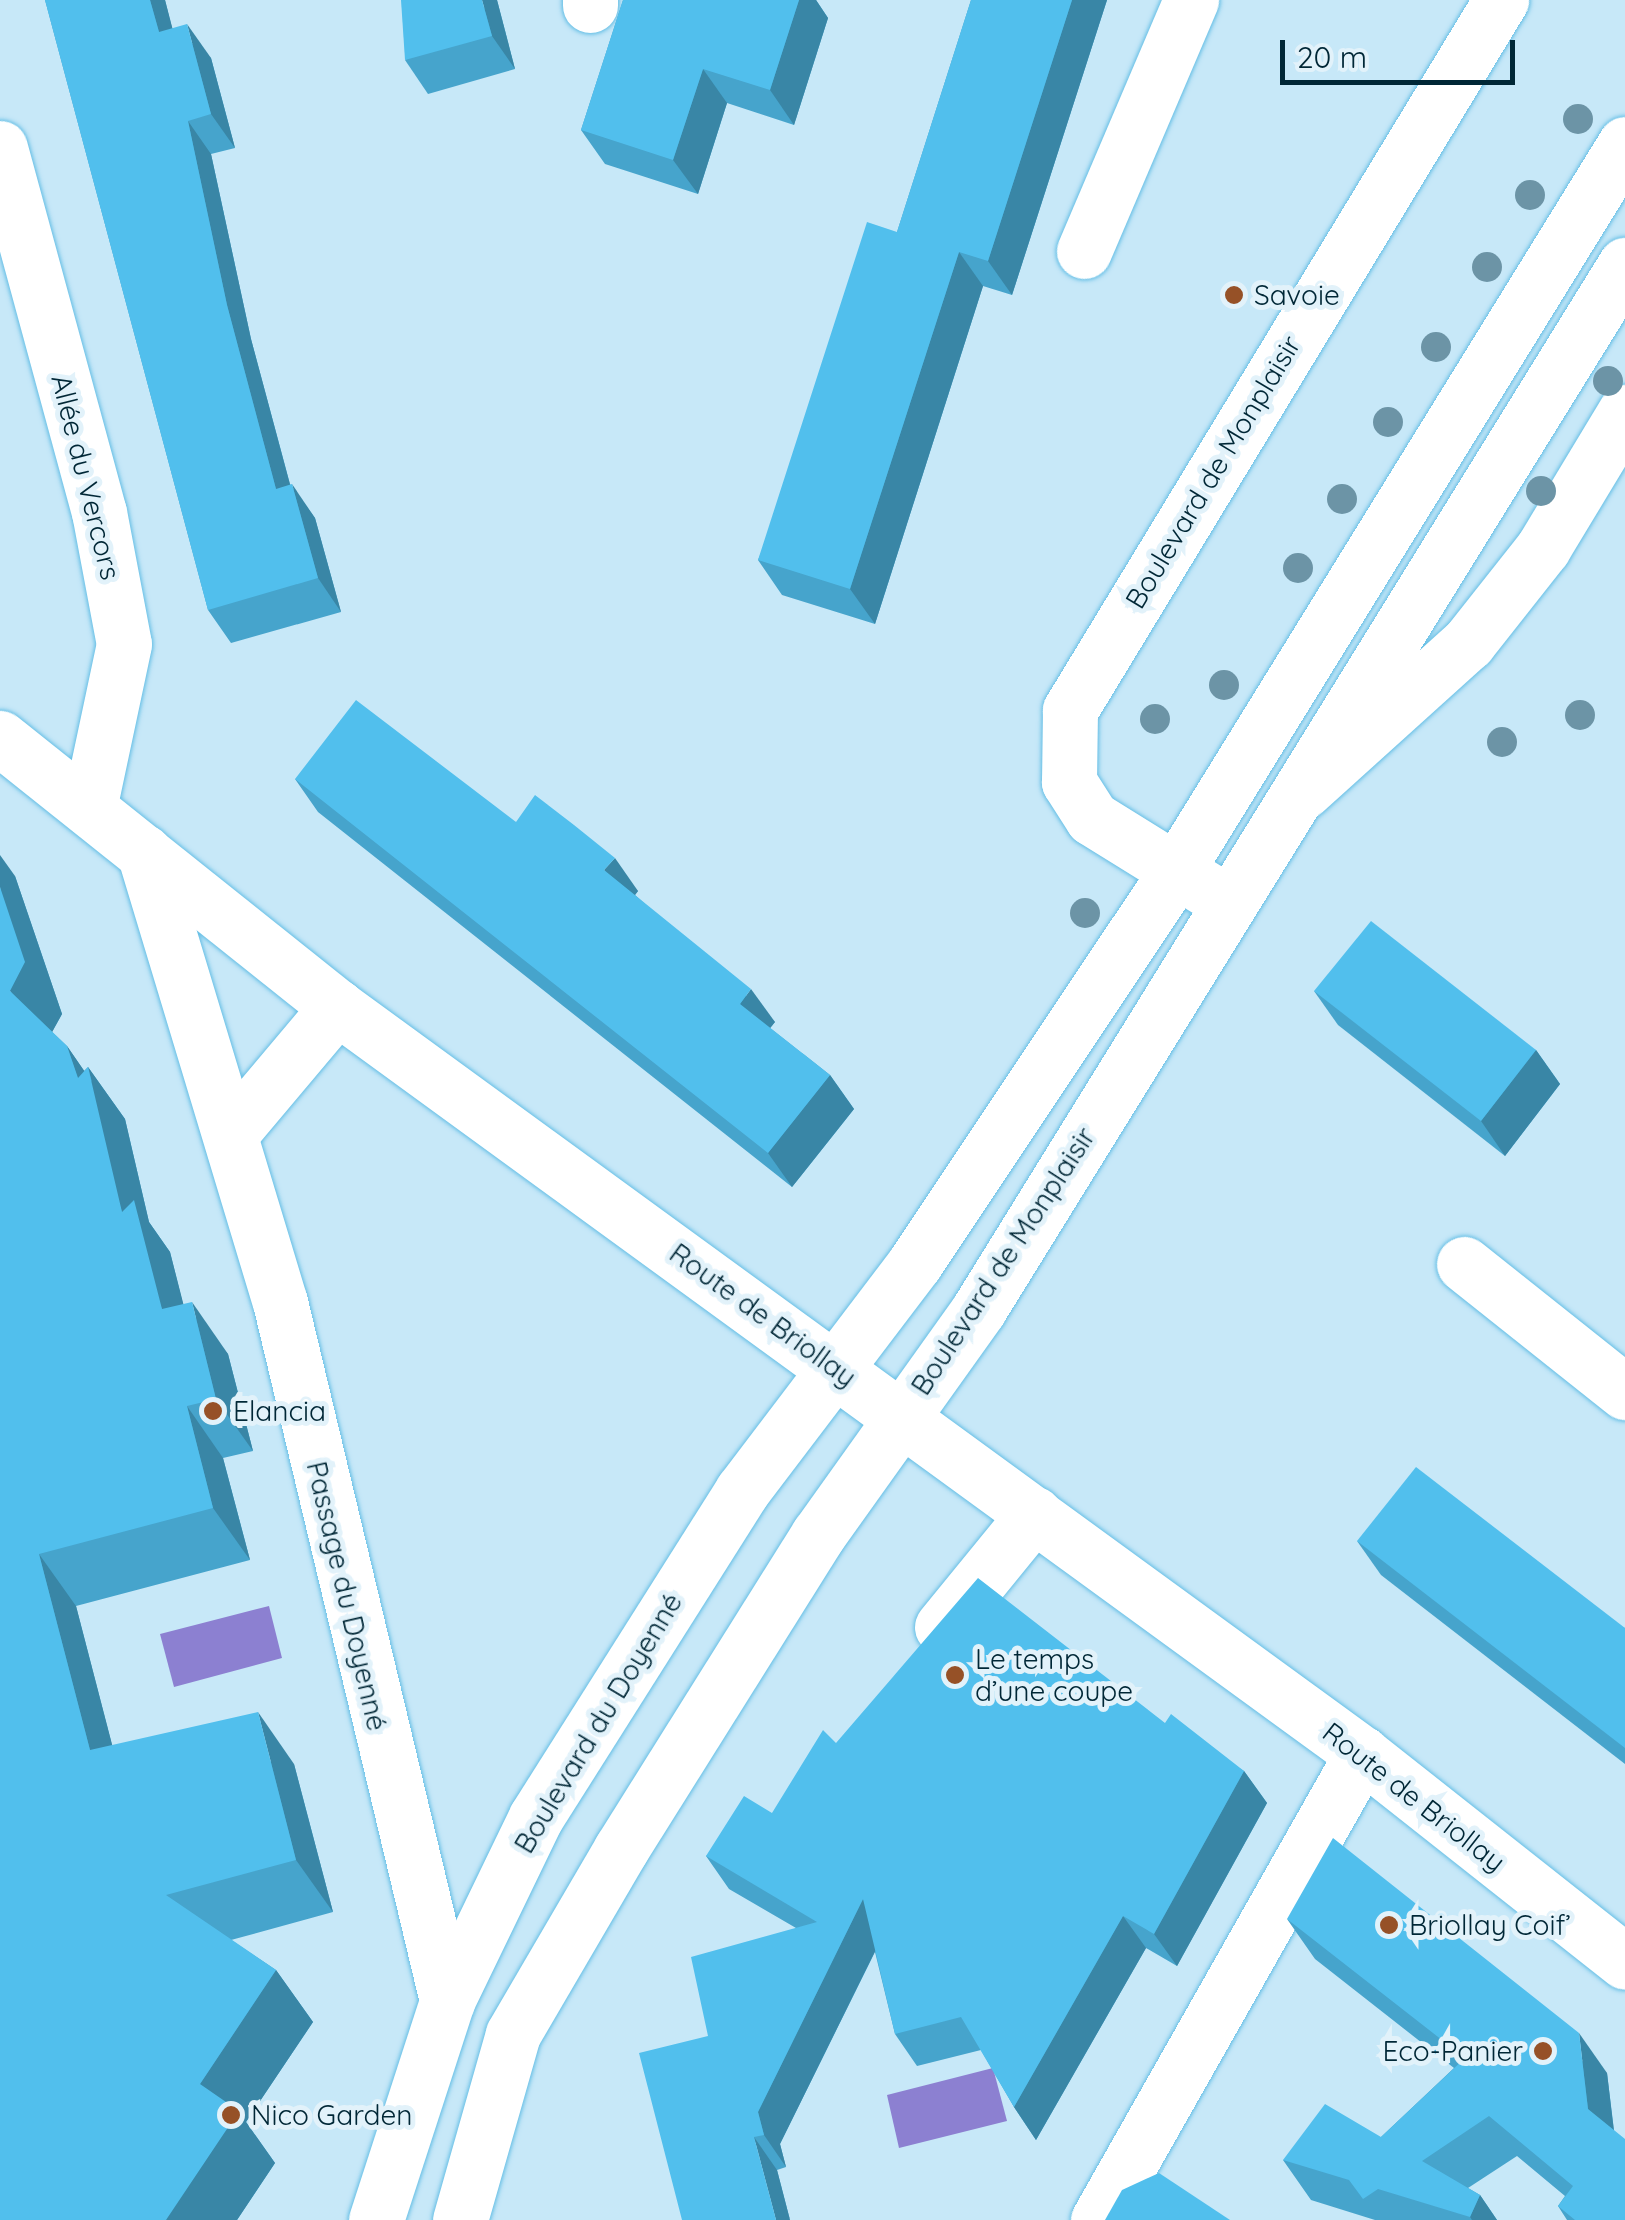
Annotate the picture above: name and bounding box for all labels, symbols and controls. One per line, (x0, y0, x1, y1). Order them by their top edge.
scale bar (1285, 20, 1520, 82)
text: 20 m (1297, 38, 1367, 76)
place label: Savoie (1254, 278, 1340, 312)
marker: Savoie (1223, 284, 1245, 306)
street label: Boulevard de Monplaisir (1118, 329, 1308, 615)
street label: Allée du Vercors (44, 371, 128, 583)
street label: Boulevard de Monplaisir (904, 1121, 1102, 1401)
street label: Route de Briollay (663, 1236, 863, 1394)
place label: Elancia (233, 1394, 326, 1428)
marker: Elancia (202, 1400, 224, 1422)
street label: Passage du Doyenné (300, 1458, 394, 1734)
street label: Boulevard du Doyenné (507, 1587, 689, 1859)
place label: Le temps d’une coupe (975, 1642, 1133, 1708)
marker: Le temps d’une coupe (944, 1664, 966, 1686)
street label: Route de Briollay (1316, 1715, 1512, 1879)
place label: Briollay Coif’ (1409, 1908, 1571, 1942)
marker: Briollay Coif’ (1378, 1914, 1400, 1936)
place label: Eco-Panier (1383, 2034, 1523, 2068)
marker: Eco-Panier (1532, 2040, 1554, 2062)
place label: Nico Garden (251, 2098, 412, 2132)
marker: Nico Garden (220, 2104, 242, 2126)

